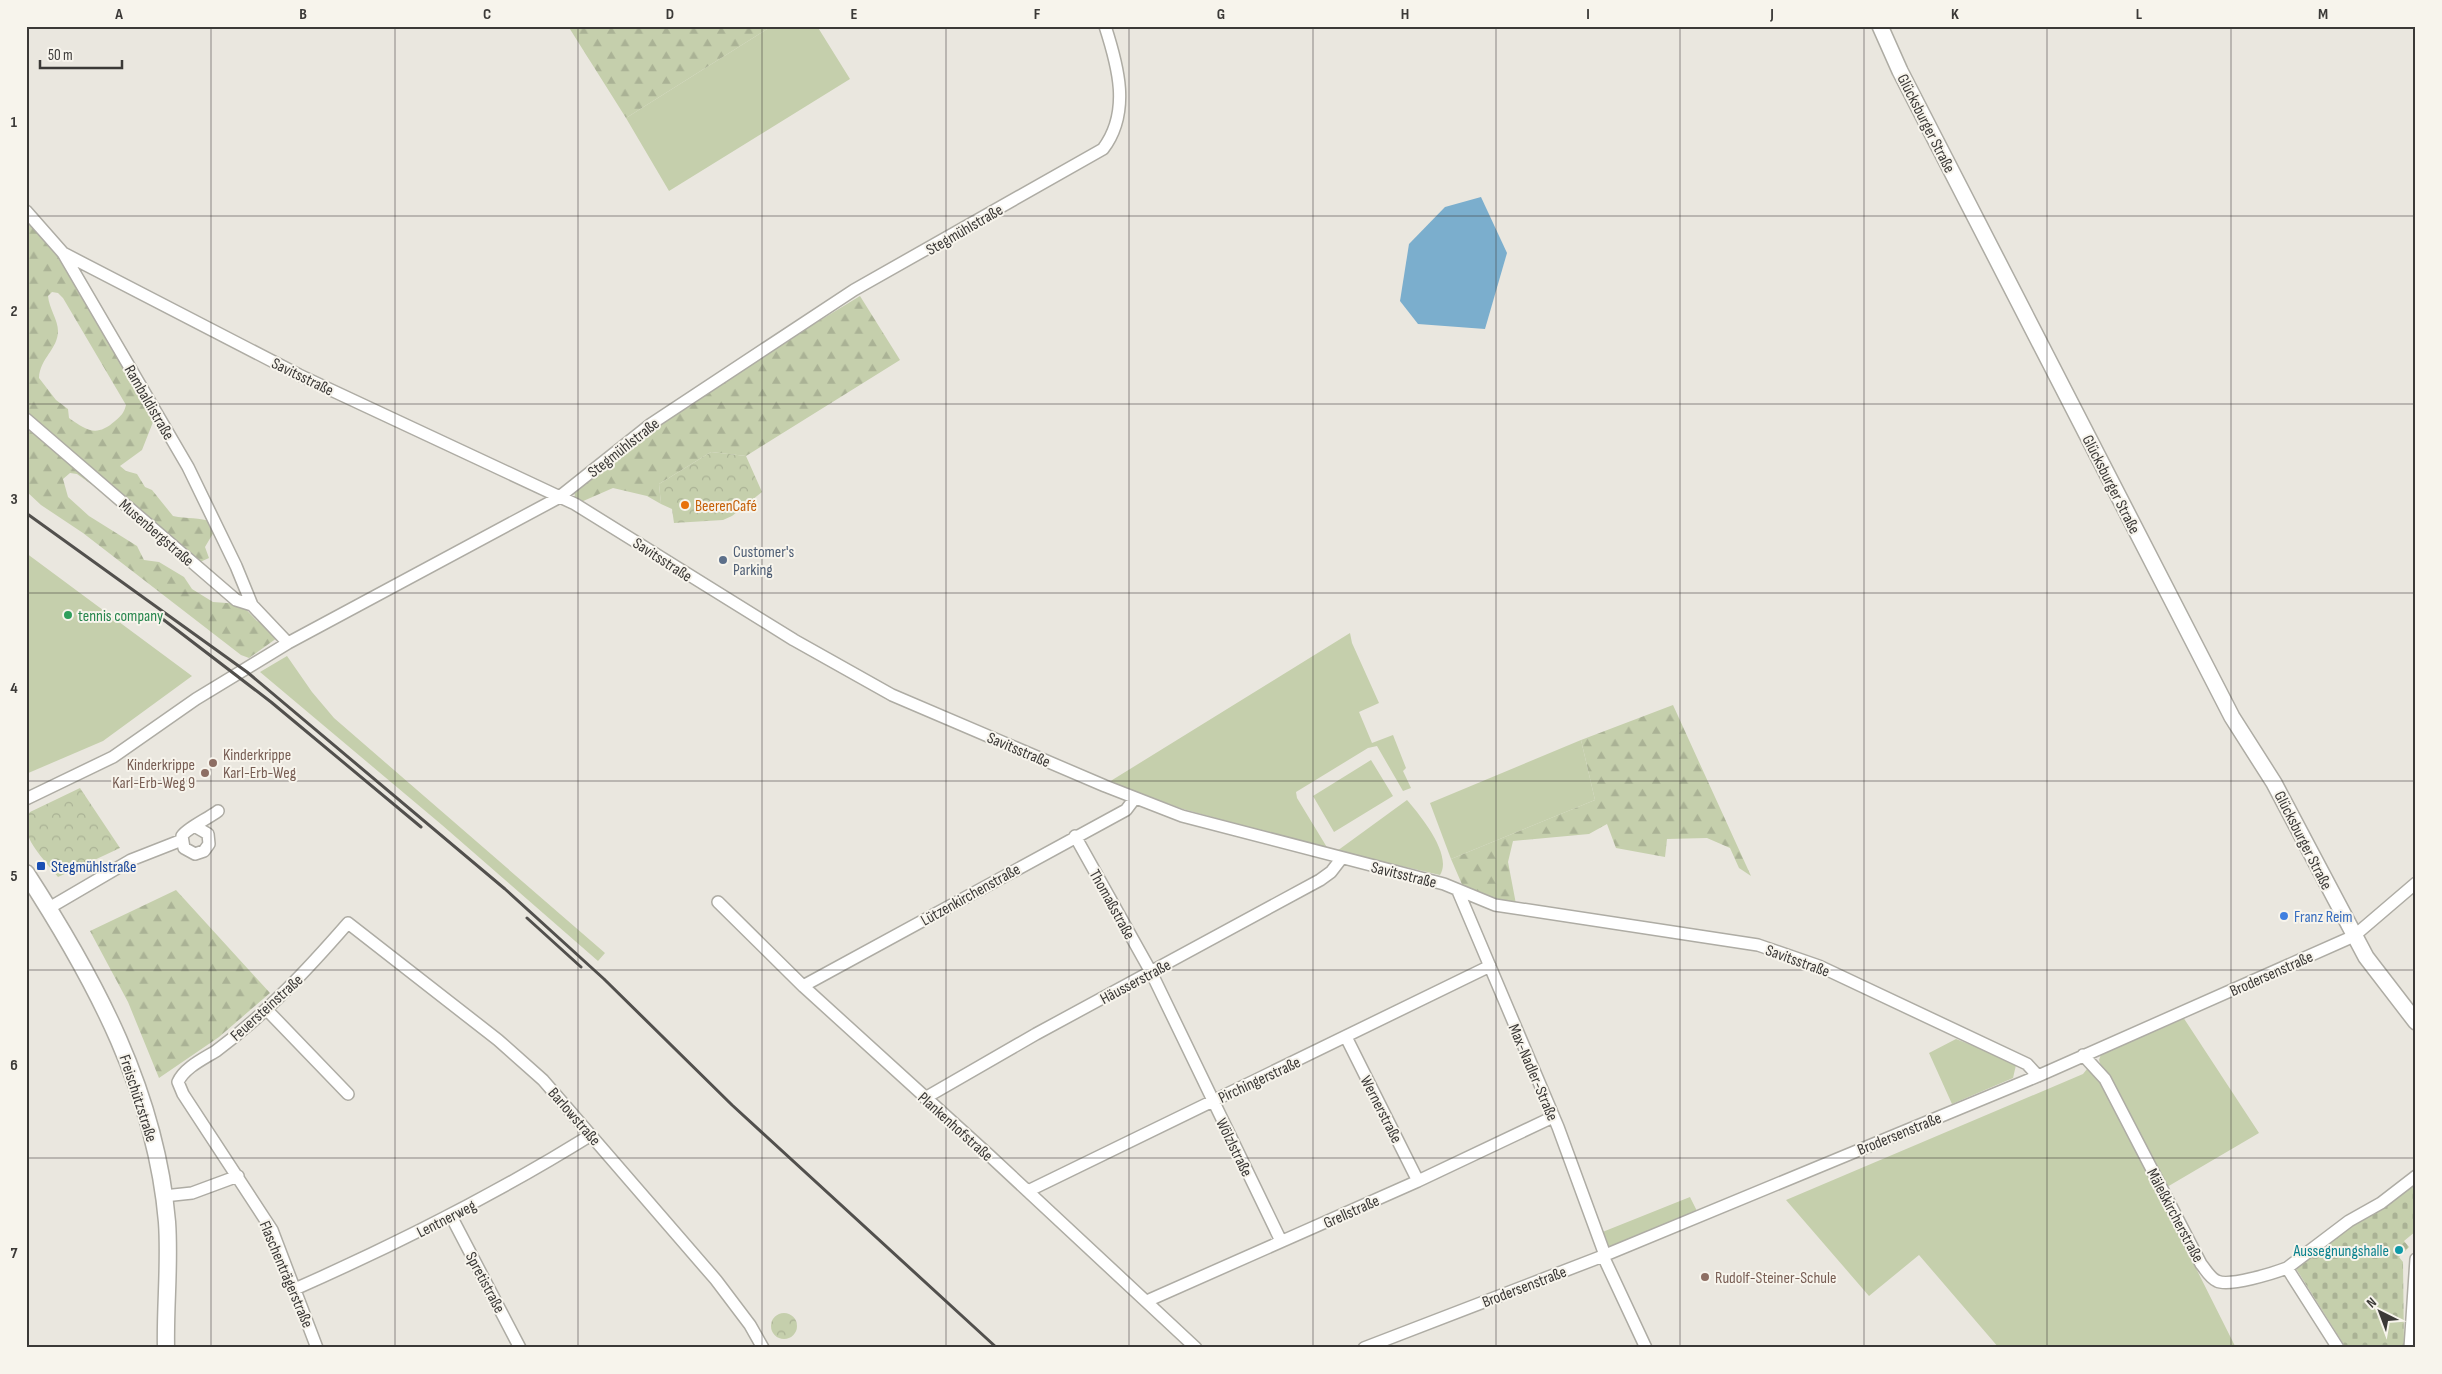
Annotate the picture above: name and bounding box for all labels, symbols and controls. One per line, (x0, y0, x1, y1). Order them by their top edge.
text: A (114, 5, 123, 24)
text: B (299, 5, 307, 24)
text: C (483, 5, 491, 24)
text: D (666, 5, 674, 24)
text: E (851, 5, 858, 24)
text: F (1034, 5, 1041, 24)
text: G (1217, 5, 1225, 24)
text: H (1401, 5, 1409, 24)
text: I (1586, 5, 1590, 24)
text: J (1769, 5, 1774, 24)
text: K (1951, 5, 1959, 24)
text: L (2136, 5, 2143, 24)
text: M (2318, 5, 2328, 24)
scale bar (40, 38, 122, 70)
text: 50 m (48, 46, 73, 65)
street label: Glücksburger Straße (1893, 71, 1959, 176)
text: 1 (11, 113, 18, 132)
street label: Stegmühlstraße (923, 201, 1007, 260)
text: 2 (10, 302, 18, 321)
street label: Savitsstraße (268, 354, 336, 401)
street label: Rambaldistraße (120, 362, 178, 444)
street label: Stegmühlstraße (584, 414, 663, 482)
street label: Glücksburger Straße (2078, 432, 2144, 537)
text: 3 (10, 490, 18, 509)
street label: Musenbergstraße (115, 495, 197, 571)
place label: BeerenCafé (695, 497, 757, 516)
marker: BeerenCafé (679, 499, 691, 511)
street label: Savitsstraße (629, 534, 695, 586)
place label: Customer's Parking (733, 543, 794, 580)
marker: Customer's Parking (717, 554, 729, 566)
place label: tennis company (78, 607, 163, 626)
marker: tennis company (62, 609, 74, 621)
text: 4 (10, 679, 18, 698)
street label: Savitsstraße (984, 729, 1053, 772)
place label: Kinderkrippe Karl-Erb-Weg (223, 746, 296, 783)
place label: Kinderkrippe Karl-Erb-Weg 9 (112, 756, 195, 793)
marker: Kinderkrippe Karl-Erb-Weg (207, 757, 219, 769)
marker: Kinderkrippe Karl-Erb-Weg 9 (199, 767, 211, 779)
street label: Glücksburger Straße (2270, 788, 2336, 893)
place label: Stegmühlstraße (51, 858, 136, 877)
street label: Savitsstraße (1369, 858, 1438, 893)
marker: Stegmühlstraße (35, 860, 47, 872)
street label: Lützenkirchenstraße (918, 860, 1024, 930)
street label: Thomaßstraße (1085, 866, 1139, 943)
text: 5 (10, 867, 18, 886)
place label: Franz Reim (2294, 908, 2353, 927)
marker: Franz Reim (2278, 910, 2290, 922)
street label: Savitsstraße (1763, 941, 1832, 982)
street label: Brodersenstraße (2227, 948, 2316, 1001)
street label: Häusserstraße (1097, 956, 1174, 1009)
street label: Feuersteinstraße (227, 971, 307, 1046)
street label: Max-Nadler-Straße (1504, 1021, 1562, 1124)
street label: Freischützstraße (115, 1052, 161, 1144)
street label: Pirchingerstraße (1216, 1053, 1304, 1108)
text: 6 (10, 1056, 18, 1075)
street label: Wernerstraße (1356, 1073, 1406, 1147)
street label: Barlowstraße (543, 1084, 604, 1150)
street label: Plankenhofstraße (914, 1089, 996, 1166)
street label: Brodersenstraße (1855, 1109, 1944, 1160)
street label: Wölzlstraße (1211, 1115, 1256, 1180)
street label: Mäleßkircherstraße (2142, 1166, 2207, 1266)
street label: Grellstraße (1321, 1192, 1382, 1233)
street label: Lentnerweg (414, 1196, 479, 1242)
street label: Flaschenträgerstraße (255, 1218, 317, 1331)
place label: Aussegnungshalle (2292, 1242, 2389, 1261)
text: 7 (11, 1244, 18, 1263)
marker: Aussegnungshalle (2393, 1244, 2405, 1256)
street label: Spretistraße (461, 1249, 509, 1316)
street label: Brodersenstraße (1480, 1263, 1569, 1312)
place label: Rudolf-Steiner-Schule (1715, 1269, 1836, 1288)
marker: Rudolf-Steiner-Schule (1699, 1271, 1711, 1283)
north arrow (2354, 1286, 2404, 1336)
text: N (2363, 1294, 2380, 1312)

